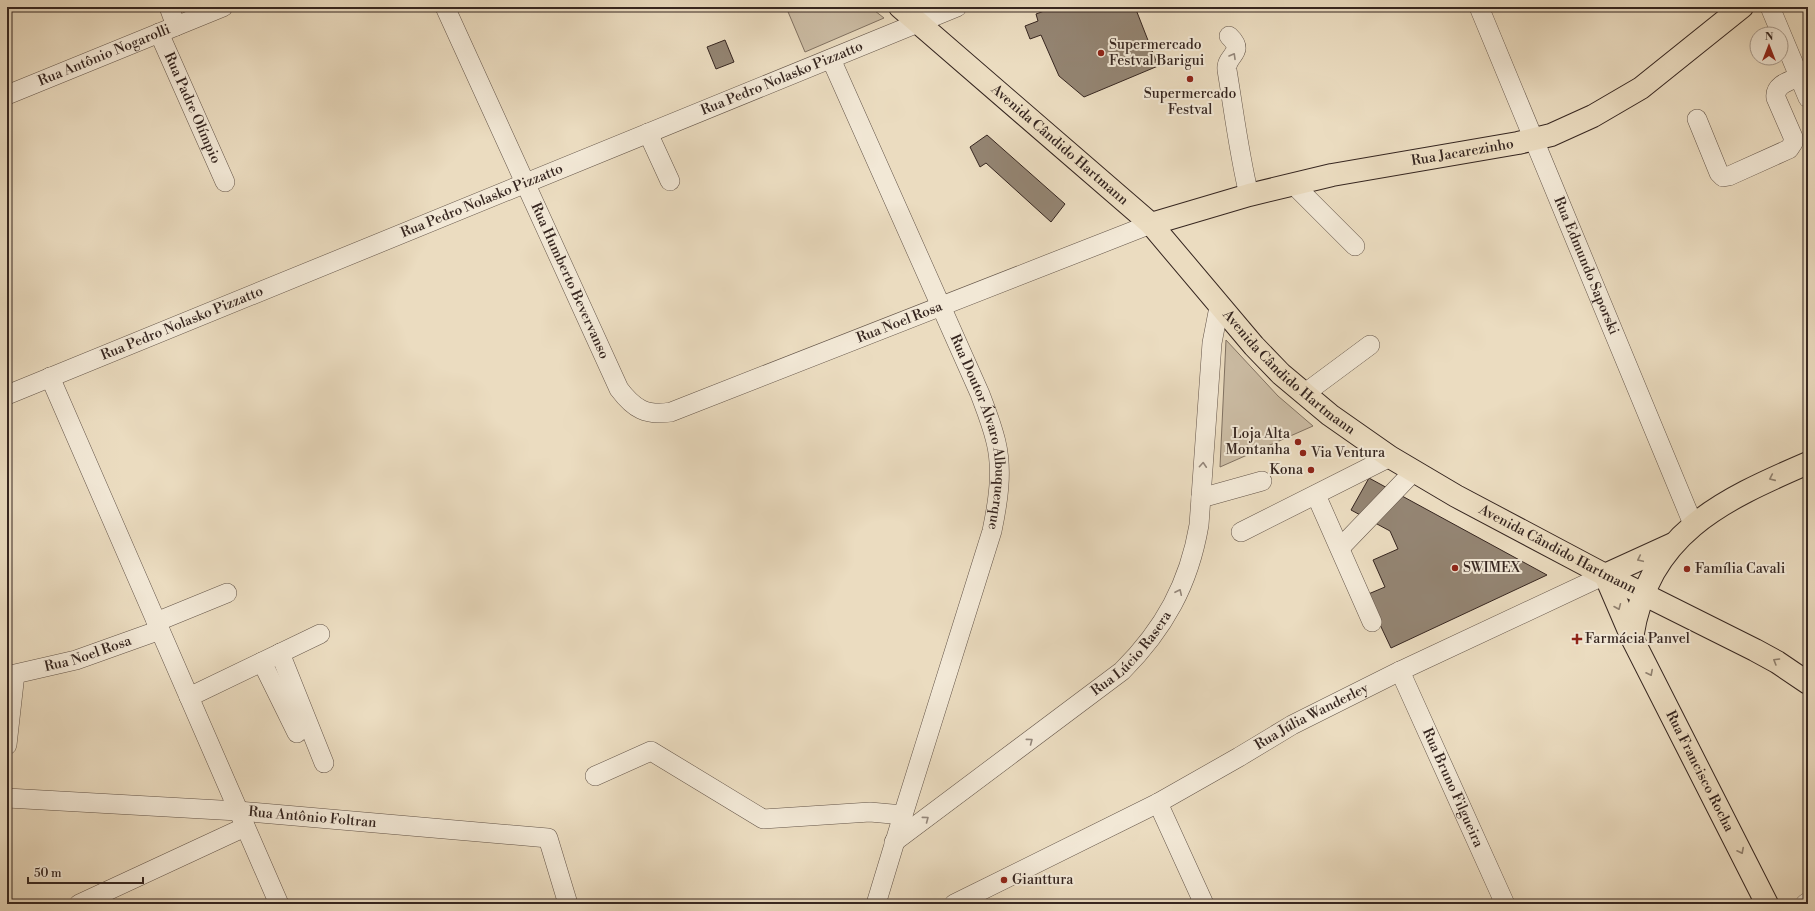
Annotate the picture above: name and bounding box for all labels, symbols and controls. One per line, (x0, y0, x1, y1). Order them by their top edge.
street label: Rua Antônio Nogarolli (35, 20, 173, 90)
north arrow (1749, 26, 1789, 66)
text: N (1765, 30, 1774, 44)
place label: Supermercado Festval Barigui (1109, 36, 1205, 70)
street label: Rua Pedro Nolasko Pizzatto (698, 37, 866, 120)
marker: Supermercado Festval Barigui (1096, 48, 1106, 58)
street label: Rua Padre Olímpio (160, 49, 225, 167)
one-way arrow (1228, 53, 1235, 60)
marker: Supermercado Festval (1185, 74, 1195, 84)
street label: Avenida Cândido Hartmann (986, 80, 1133, 210)
place label: Supermercado Festval (1144, 85, 1236, 119)
street label: Rua Jacarezinho (1410, 135, 1515, 170)
street label: Rua Pedro Nolasko Pizzatto (398, 160, 566, 242)
street label: Rua Edmundo Saporski (1549, 194, 1623, 338)
street label: Rua Humberto Bevervanso (526, 200, 613, 362)
street label: Rua Pedro Nolasko Pizzatto (98, 282, 266, 365)
street label: Rua Noel Rosa (854, 297, 946, 347)
street label: Avenida Cândido Hartmann (1218, 306, 1359, 439)
street label: Rua Doutor Álvaro Albuquerque (946, 331, 1008, 532)
place label: Loja Alta Montanha (1225, 425, 1291, 459)
marker: Loja Alta Montanha (1293, 437, 1303, 447)
place label: Via Ventura (1310, 444, 1386, 462)
marker: Via Ventura (1298, 448, 1308, 458)
place label: Kona (1270, 461, 1304, 479)
one-way arrow (1198, 462, 1207, 468)
marker: Kona (1306, 465, 1316, 475)
one-way arrow (1769, 474, 1776, 482)
street label: Avenida Cândido Hartmann (1475, 500, 1640, 599)
one-way arrow (1637, 554, 1644, 562)
place label: SWIMEX (1463, 559, 1521, 577)
place label: Família Cavali (1695, 560, 1786, 578)
marker: SWIMEX (1450, 563, 1460, 573)
marker: Família Cavali (1682, 564, 1692, 574)
one-way arrow (1174, 588, 1182, 596)
one-way arrow (1614, 603, 1622, 610)
street label: Rua Lúcio Rasera (1087, 607, 1176, 700)
place label: Farmácia Panvel (1585, 630, 1690, 648)
street label: Rua Noel Rosa (42, 632, 135, 676)
marker: Farmácia Panvel (1572, 634, 1582, 644)
one-way arrow (1773, 659, 1780, 666)
one-way arrow (1645, 669, 1653, 676)
street label: Rua Júlia Wanderley (1251, 679, 1372, 754)
street label: Rua Francisco Rocha (1661, 708, 1738, 836)
street label: Rua Bruno Filgueira (1418, 725, 1488, 851)
one-way arrow (1025, 739, 1032, 746)
street label: Rua Antônio Foltran (247, 803, 378, 832)
one-way arrow (921, 817, 928, 824)
one-way arrow (1736, 847, 1743, 855)
scale bar (28, 859, 143, 885)
text: 50 m (34, 866, 62, 881)
place label: Gianttura (1012, 871, 1074, 889)
marker: Gianttura (999, 875, 1009, 885)

